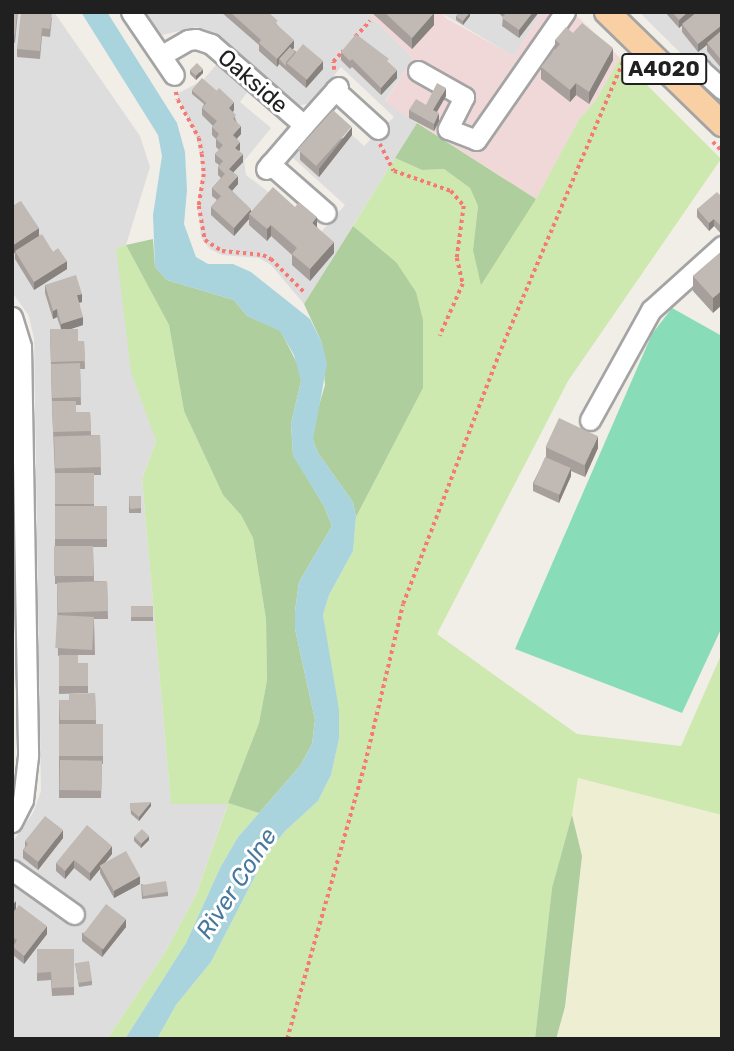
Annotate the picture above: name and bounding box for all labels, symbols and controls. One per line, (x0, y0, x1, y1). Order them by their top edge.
street label: Oakside (212, 43, 294, 119)
road number: A4020 (620, 52, 708, 86)
water label: River Colne (190, 823, 284, 945)

